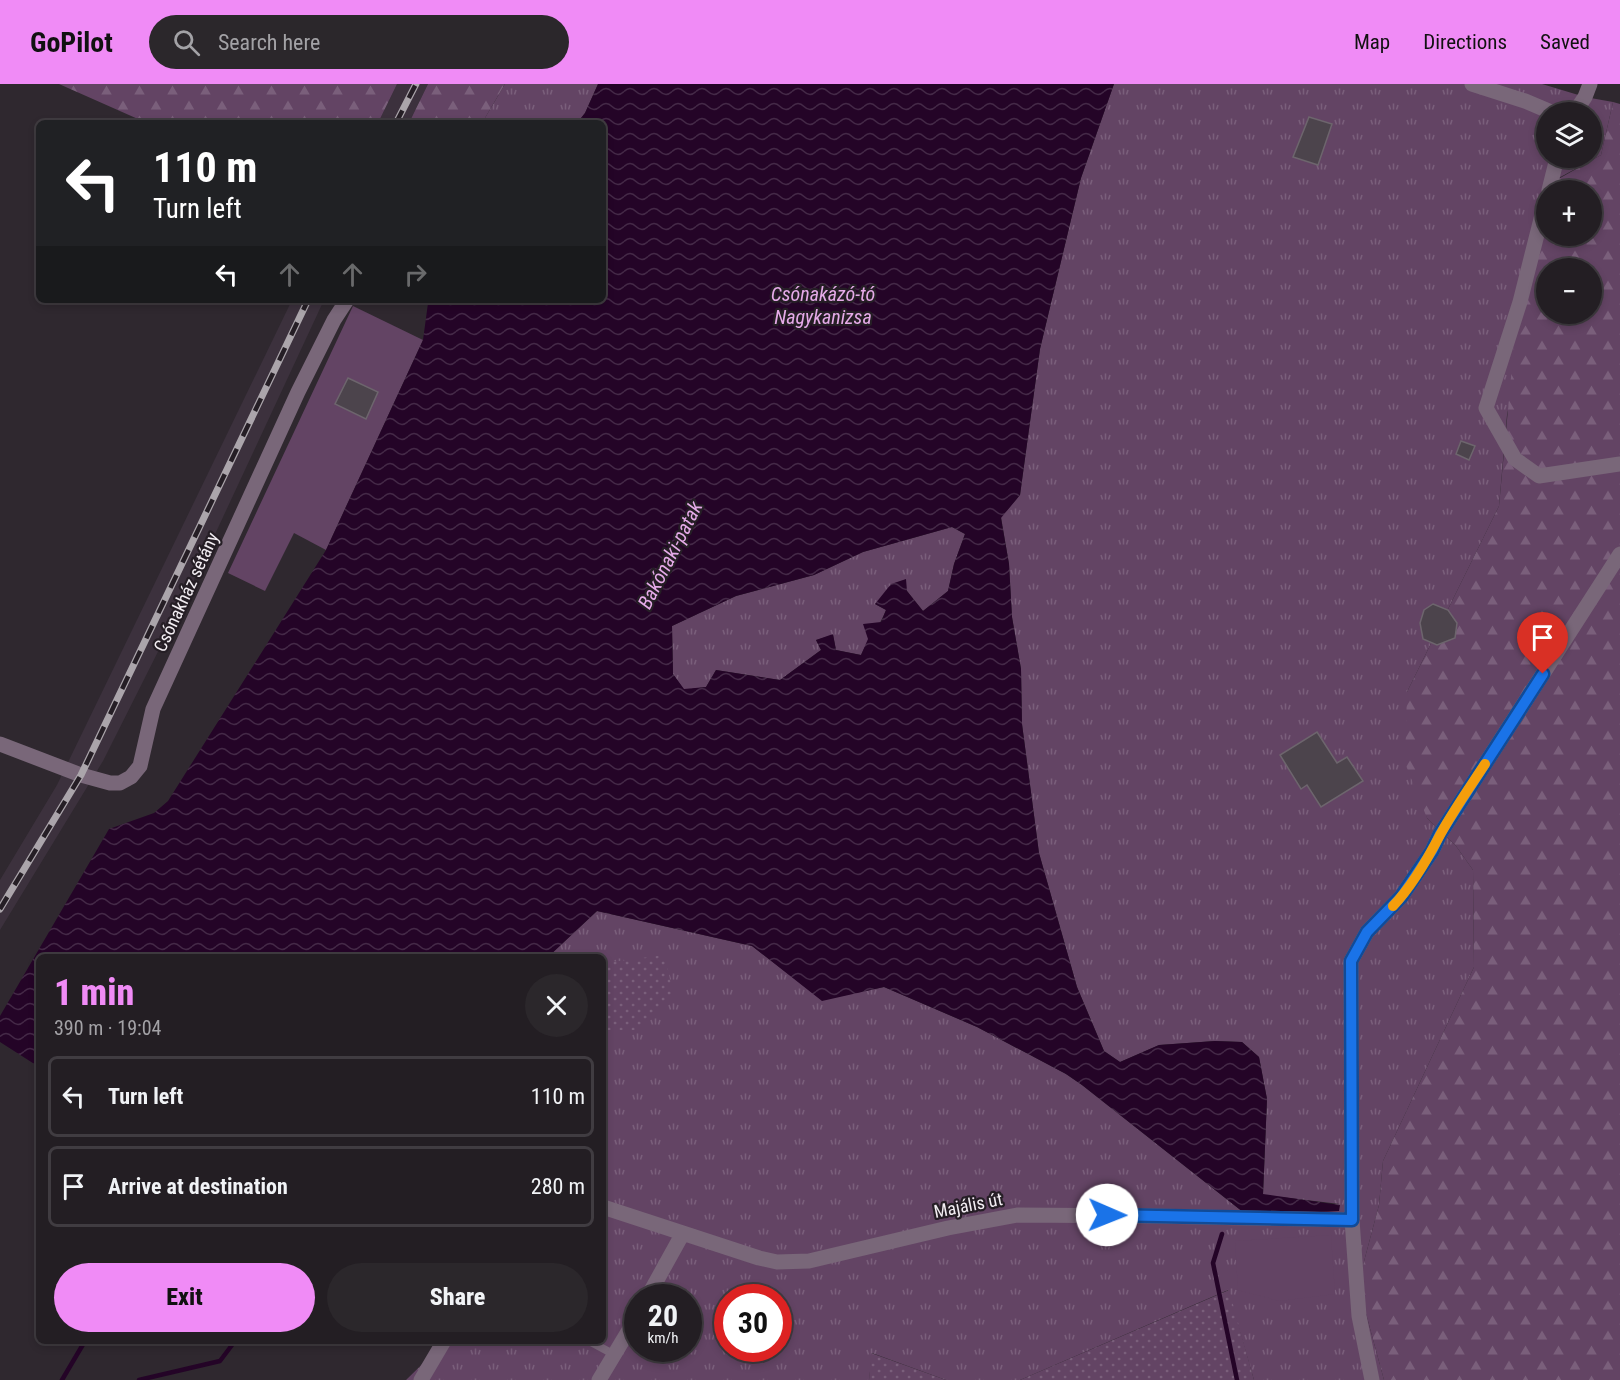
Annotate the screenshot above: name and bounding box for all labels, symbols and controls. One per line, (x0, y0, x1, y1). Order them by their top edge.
search box (149, 15, 569, 69)
text: GoPilot (30, 26, 113, 59)
icon: search (170, 26, 203, 59)
text: Search here (218, 30, 320, 55)
text: Map (1354, 30, 1390, 54)
text: Directions (1423, 30, 1507, 54)
text: Saved (1540, 30, 1590, 54)
map controls (1536, 102, 1602, 324)
button: layers (1536, 102, 1602, 168)
text: 110 m (153, 143, 258, 192)
icon: left (54, 144, 132, 222)
button: + (1536, 180, 1602, 246)
text: Turn left (153, 193, 242, 225)
icon: left (210, 258, 243, 291)
icon: ahead (273, 258, 306, 291)
icon: ahead (336, 258, 369, 291)
icon: right (399, 258, 432, 291)
button: − (1536, 258, 1602, 324)
water label: Csónakázó-tó Nagykanizsa (771, 282, 876, 329)
water label: Bakónaki-patak (633, 496, 708, 613)
street label: Csónakház sétány (149, 529, 223, 655)
pin (1517, 612, 1568, 674)
icon: arrive (1526, 621, 1559, 654)
text: 1 min (54, 972, 134, 1014)
button: close (525, 974, 588, 1037)
text: 390 m · 19:04 (54, 1016, 161, 1040)
icon: left (57, 1080, 90, 1113)
text: Turn left (108, 1084, 183, 1109)
text: 110 m (531, 1084, 585, 1109)
icon: arrive (57, 1170, 90, 1203)
text: Arrive at destination (108, 1174, 288, 1199)
text: 280 m (531, 1174, 585, 1199)
position arrow (1075, 1183, 1139, 1247)
street label: Majális út (932, 1188, 1004, 1222)
button: Exit (54, 1263, 315, 1332)
button: Share (327, 1263, 588, 1332)
speed limit sign: 30 (714, 1284, 792, 1362)
text: 20 (648, 1298, 678, 1333)
text: km/h (648, 1329, 678, 1347)

